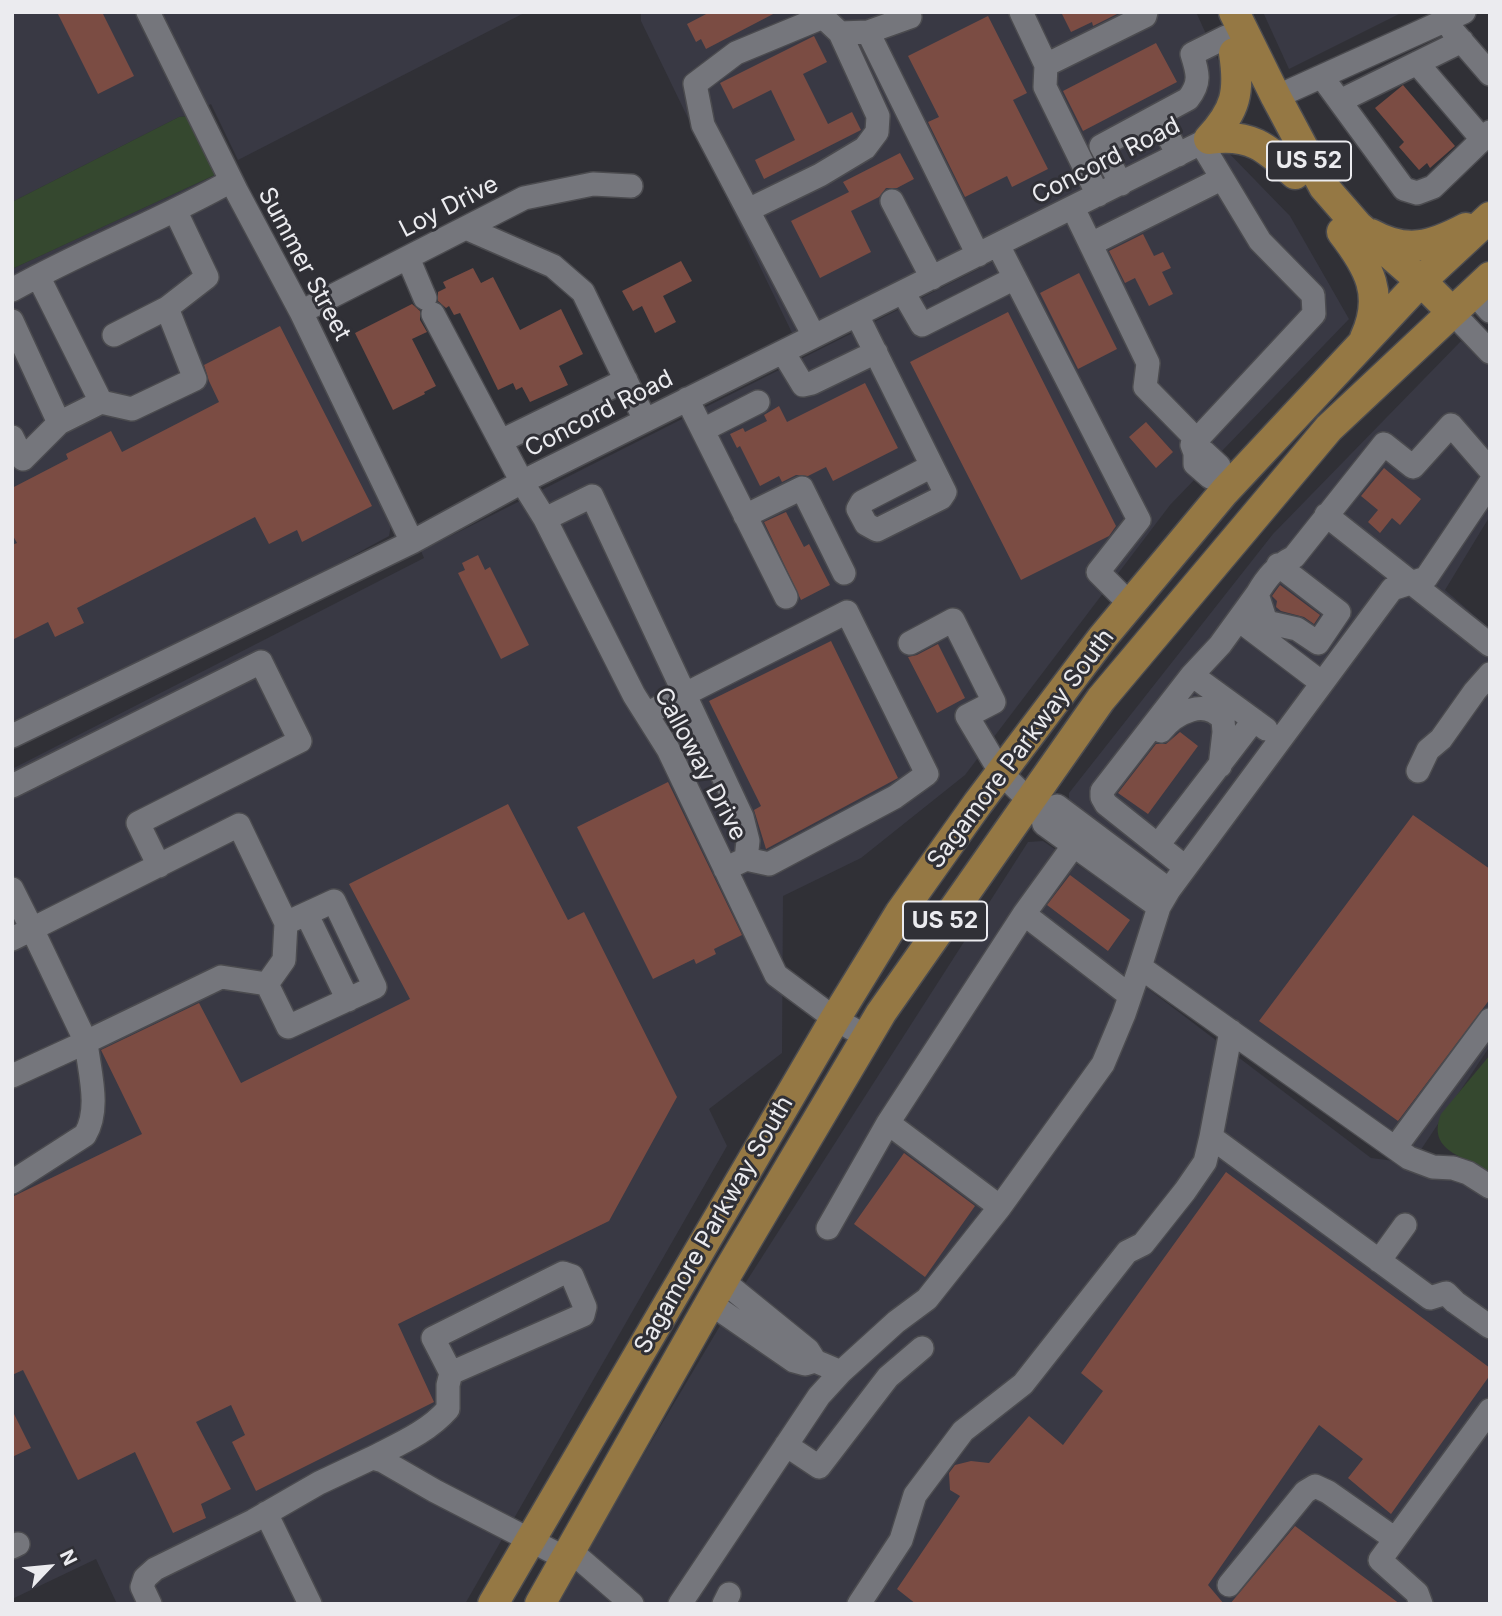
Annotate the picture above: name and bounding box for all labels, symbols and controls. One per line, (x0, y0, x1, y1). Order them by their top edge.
street label: Concord Road (1027, 111, 1185, 211)
road number: US 52 (1267, 142, 1351, 180)
street label: Loy Drive (395, 170, 503, 244)
street label: Summer Street (252, 183, 356, 345)
street label: Concord Road (520, 364, 678, 464)
street label: Sagamore Parkway South (922, 624, 1120, 874)
street label: Calloway Drive (648, 683, 752, 845)
road number: US 52 (903, 902, 987, 940)
street label: Sagamore Parkway South (628, 1091, 800, 1359)
north arrow (14, 1532, 84, 1602)
text: N (55, 1546, 82, 1569)

